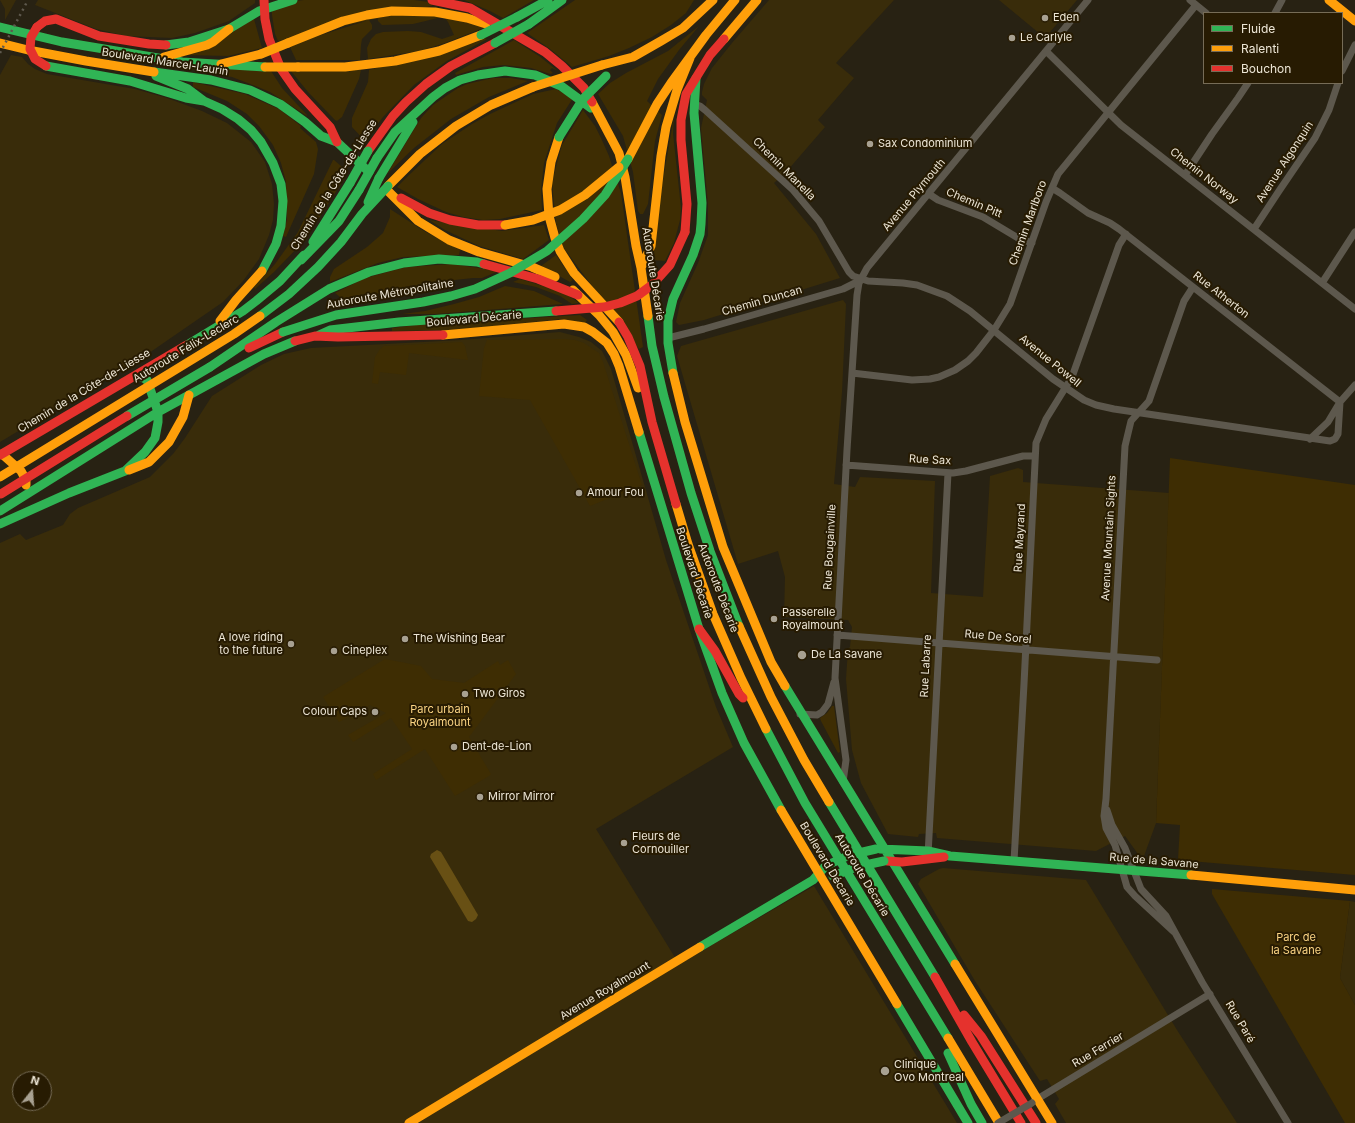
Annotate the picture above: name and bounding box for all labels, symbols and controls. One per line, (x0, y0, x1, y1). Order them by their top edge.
place label: Eden (1053, 11, 1079, 25)
legend (1203, 12, 1343, 84)
marker: Eden (1040, 13, 1050, 23)
text: Fluide (1241, 21, 1275, 36)
place label: Le Carlyle (1020, 31, 1072, 45)
marker: Le Carlyle (1007, 33, 1017, 43)
text: Ralenti (1241, 41, 1279, 56)
street label: Boulevard Marcel-Laurin (101, 45, 229, 79)
text: Bouchon (1241, 61, 1291, 76)
street label: Chemin de la Côte-de-Liesse (288, 117, 380, 253)
street label: Avenue Algonquin (1254, 119, 1316, 205)
street label: Chemin Manella (750, 135, 818, 203)
place label: Sax Condominium (878, 137, 972, 151)
marker: Sax Condominium (865, 139, 875, 149)
street label: Chemin Norway (1167, 145, 1241, 207)
street label: Avenue Plymouth (880, 156, 948, 234)
street label: Chemin Marlboro (1006, 179, 1050, 267)
street label: Chemin Pitt (944, 185, 1004, 221)
street label: Autoroute Décarie (639, 226, 667, 322)
street label: Rue Atherton (1190, 269, 1252, 321)
street label: Autoroute Métropolitaine (325, 276, 455, 312)
street label: Chemin Duncan (720, 283, 804, 319)
street label: Boulevard Décarie (426, 308, 522, 330)
street label: Autoroute Félix-Leclerc (131, 312, 241, 386)
street label: Avenue Powell (1016, 332, 1084, 390)
street label: Chemin de la Côte-de-Liesse (15, 346, 153, 436)
street label: Rue Sax (909, 452, 951, 468)
street label: Avenue Mountain Sights (1099, 475, 1119, 601)
place label: Amour Fou (587, 486, 644, 500)
marker: Amour Fou (574, 488, 584, 498)
street label: Rue Mayrand (1012, 503, 1028, 573)
street label: Rue Bougainville (821, 504, 839, 590)
street label: Boulevard Décarie (673, 526, 715, 620)
street label: Autoroute Décarie (695, 542, 741, 634)
place label: Passerelle Royalmount (782, 606, 843, 632)
marker: Passerelle Royalmount (769, 614, 779, 624)
street label: Rue De Sorel (964, 627, 1032, 647)
place label: A love riding to the future (218, 631, 283, 657)
place label: The Wishing Bear (413, 632, 505, 646)
marker: The Wishing Bear (400, 634, 410, 644)
street label: Rue Labarre (918, 634, 934, 698)
marker: A love riding to the future (286, 639, 296, 649)
place label: Cineplex (342, 644, 387, 658)
marker: Cineplex (329, 646, 339, 656)
place label: De La Savane (811, 648, 882, 662)
marker: De La Savane (796, 649, 808, 661)
place label: Two Giros (473, 687, 525, 701)
marker: Two Giros (460, 689, 470, 699)
park label: Parc urbain Royalmount (409, 703, 471, 729)
place label: Colour Caps (303, 705, 367, 719)
marker: Colour Caps (370, 707, 380, 717)
place label: Dent-de-Lion (462, 740, 531, 754)
marker: Dent-de-Lion (449, 742, 459, 752)
place label: Mirror Mirror (488, 790, 554, 804)
marker: Mirror Mirror (475, 792, 485, 802)
street label: Boulevard Décarie (797, 820, 857, 908)
place label: Fleurs de Cornouiller (632, 830, 689, 856)
street label: Autoroute Décarie (832, 831, 892, 919)
marker: Fleurs de Cornouiller (619, 838, 629, 848)
street label: Rue de la Savane (1109, 851, 1199, 871)
park label: Parc de la Savane (1271, 931, 1321, 957)
street label: Avenue Royalmount (558, 959, 652, 1023)
street label: Rue Paré (1222, 999, 1258, 1045)
street label: Rue Ferrier (1070, 1030, 1126, 1070)
place label: Clinique Ovo Montreal (894, 1058, 964, 1084)
marker: Clinique Ovo Montreal (879, 1065, 891, 1077)
north arrow (12, 1071, 52, 1111)
text: N (29, 1073, 41, 1088)

